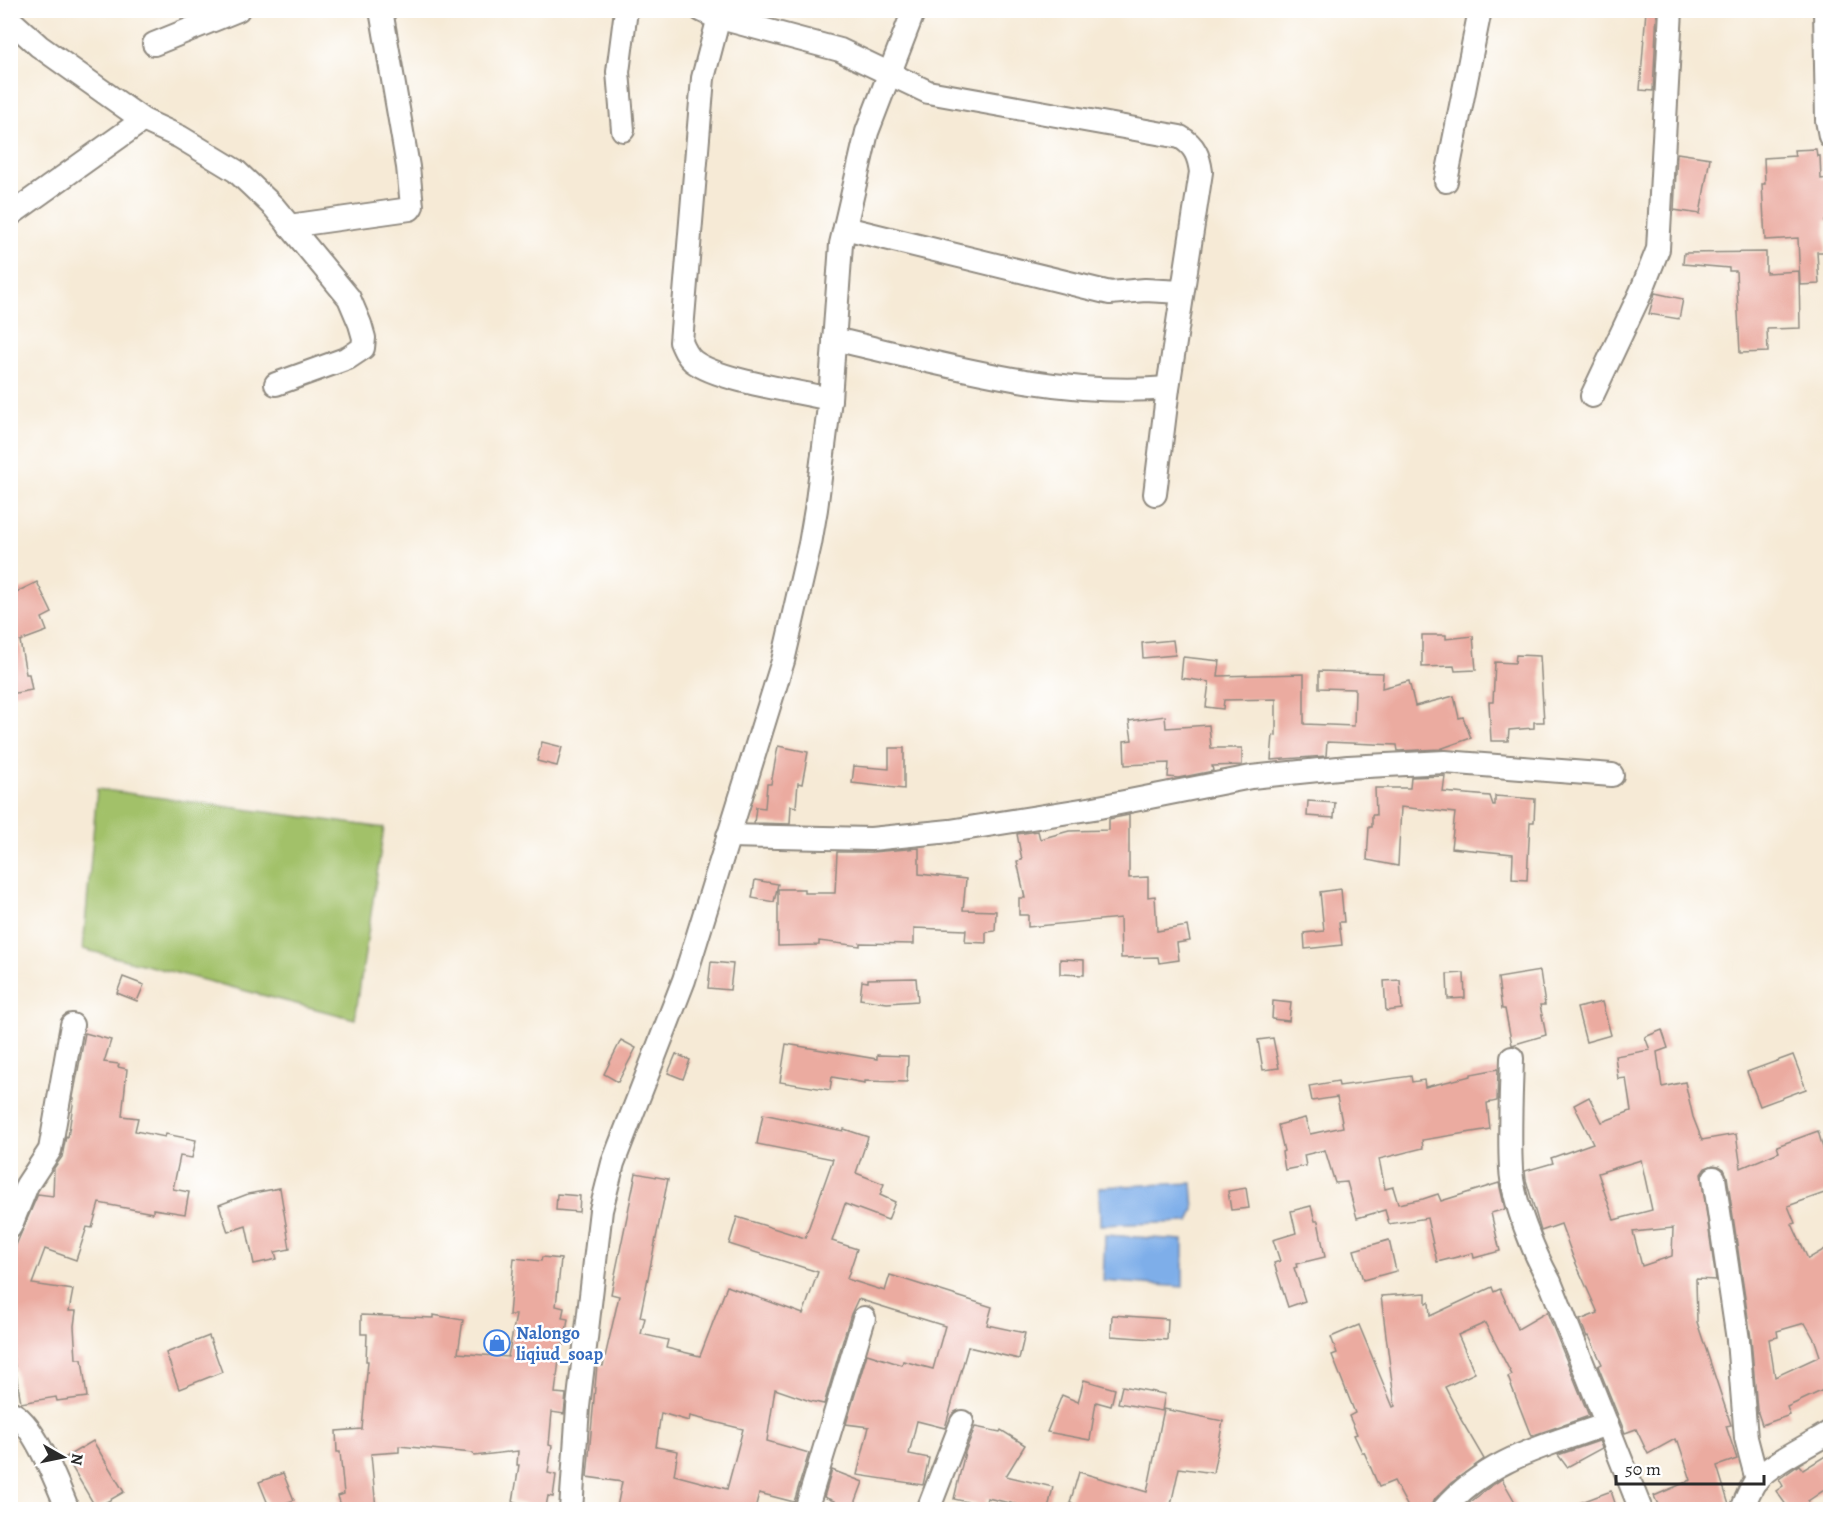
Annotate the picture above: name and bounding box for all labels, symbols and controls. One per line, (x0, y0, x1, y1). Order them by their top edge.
place label: Nalongo liqiud_soap (516, 1321, 604, 1366)
shop icon: Nalongo liqiud_soap (482, 1328, 512, 1358)
north arrow (33, 1427, 93, 1487)
scale bar (1616, 1448, 1764, 1486)
text: N (65, 1452, 89, 1467)
text: 50 m (1625, 1457, 1661, 1481)

